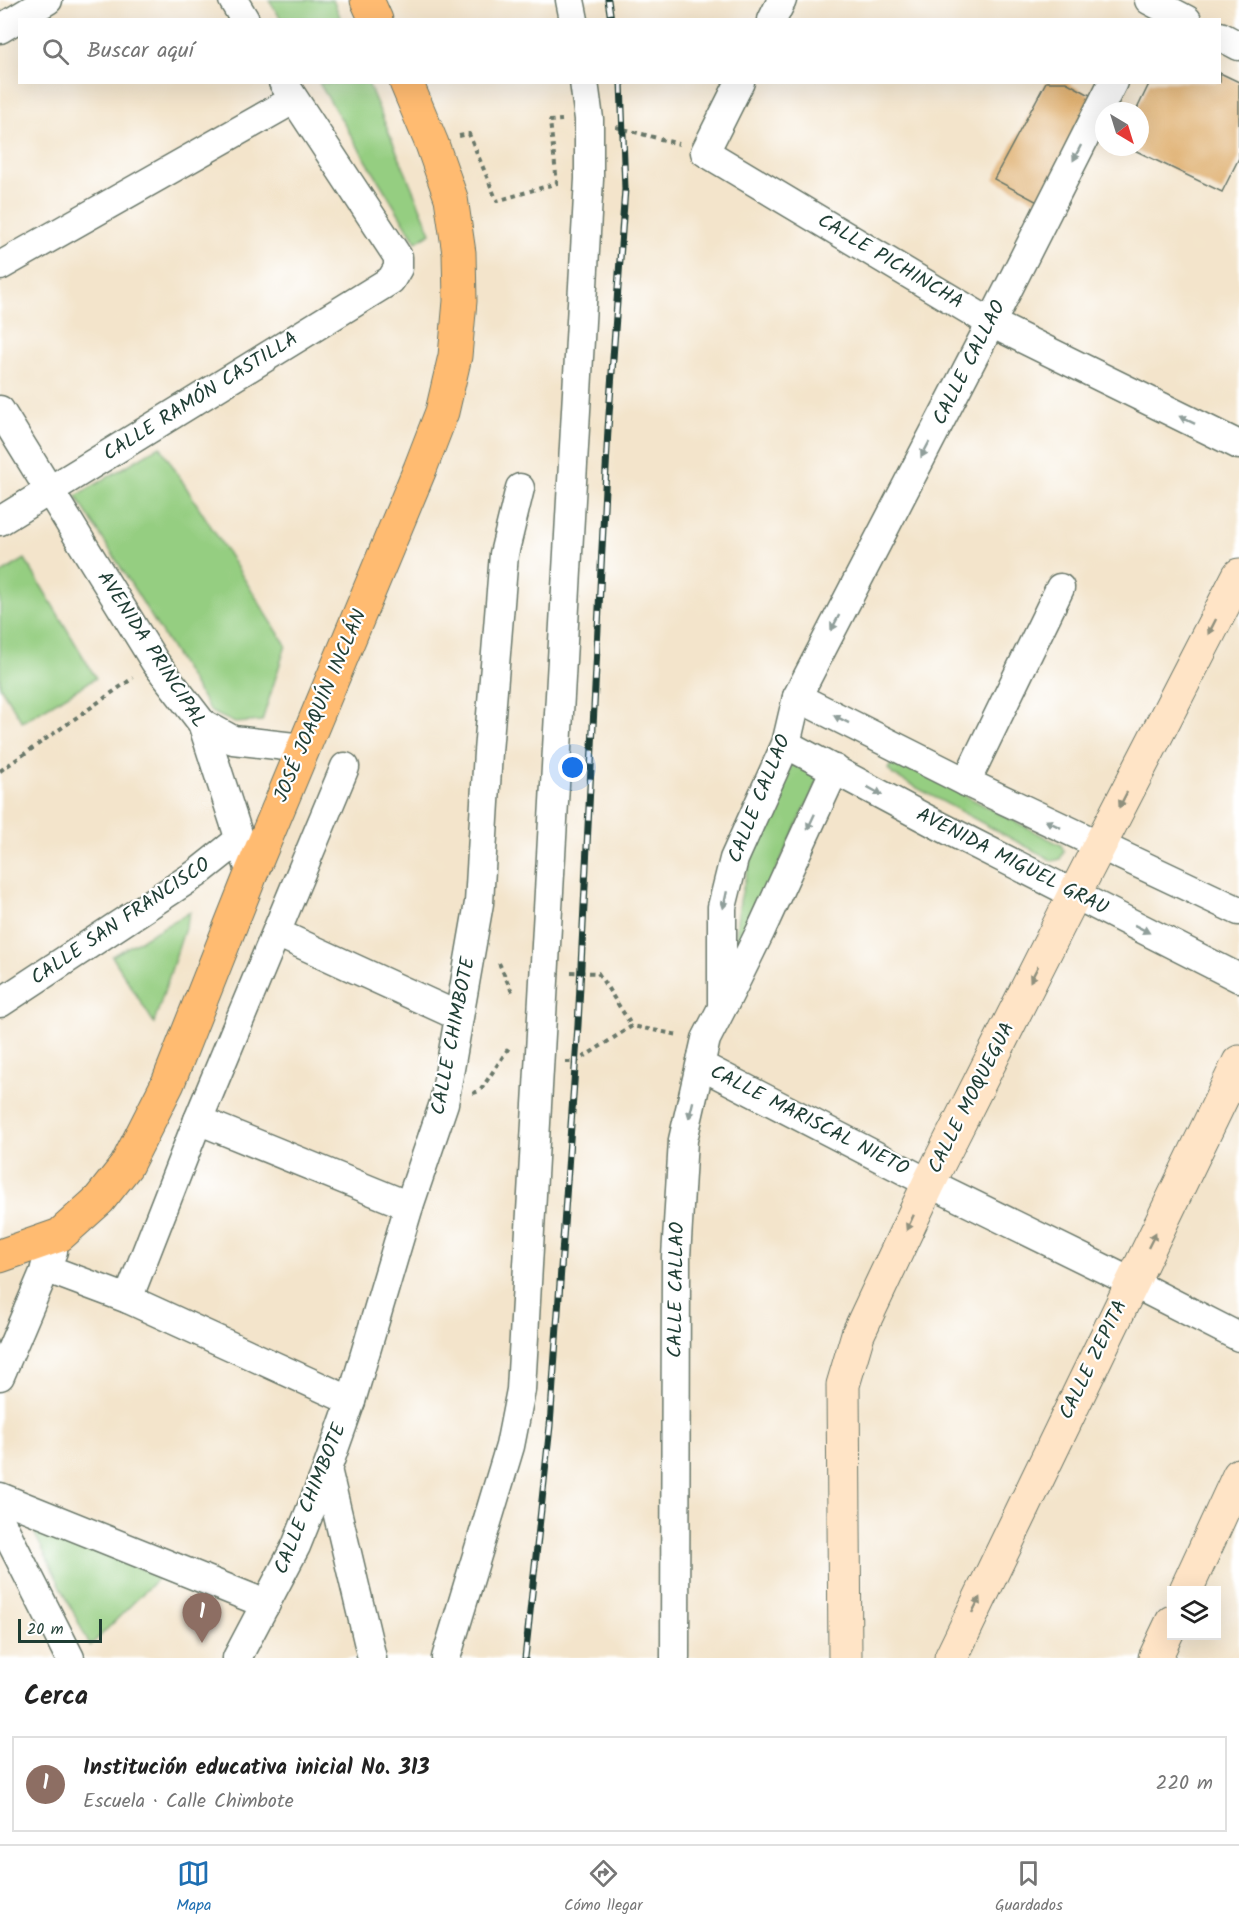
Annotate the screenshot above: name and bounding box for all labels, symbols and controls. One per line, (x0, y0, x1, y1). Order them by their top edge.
search box (18, 18, 1221, 84)
text: Buscar aquí (87, 34, 194, 69)
icon: search (39, 35, 72, 68)
north arrow (1095, 102, 1149, 156)
one-way arrow (1072, 145, 1082, 162)
street label: CALLE PICHINCHA (811, 206, 969, 318)
street label: CALLE CALLAO (925, 295, 1015, 431)
street label: CALLE RAMÓN CASTILLA (97, 324, 305, 470)
one-way arrow (1178, 415, 1195, 424)
one-way arrow (920, 442, 930, 459)
street label: AVENIDA PRINCIPAL (88, 565, 214, 735)
street label: JOSÉ JOAQUÍN INCLÁN (266, 605, 376, 807)
one-way arrow (830, 614, 840, 631)
one-way arrow (1207, 618, 1217, 635)
one-way arrow (832, 714, 849, 723)
street label: CALLE CALLAO (720, 730, 800, 868)
your location (558, 753, 587, 782)
one-way arrow (867, 786, 884, 796)
one-way arrow (1118, 791, 1128, 808)
street label: AVENIDA MIGUEL GRAU (910, 800, 1114, 924)
one-way arrow (806, 813, 815, 830)
one-way arrow (1044, 820, 1061, 829)
street label: CALLE SAN FRANCISCO (25, 850, 217, 994)
one-way arrow (719, 890, 729, 909)
one-way arrow (1133, 924, 1150, 934)
street label: CALLE CHIMBOTE (423, 953, 485, 1118)
one-way arrow (1030, 965, 1039, 982)
street label: CALLE MOQUEGUA (920, 1017, 1024, 1179)
street label: CALLE MARISCAL NIETO (704, 1057, 914, 1185)
one-way arrow (685, 1101, 695, 1119)
one-way arrow (906, 1215, 915, 1232)
street label: CALLE CALLAO (660, 1222, 694, 1358)
one-way arrow (1147, 1232, 1156, 1249)
street label: CALLE ZEPITA (1051, 1295, 1137, 1425)
street label: CALLE CHIMBOTE (266, 1417, 356, 1579)
map controls (1167, 1586, 1221, 1640)
button: layers (1167, 1586, 1221, 1640)
pin: 1 (182, 1594, 222, 1643)
one-way arrow (972, 1597, 981, 1614)
scale bar (18, 1616, 102, 1644)
text: 20 m (27, 1617, 63, 1642)
text: Cerca (24, 1676, 88, 1718)
text: Institución educativa inicial No. 313 (83, 1751, 429, 1786)
text: 1 (42, 1768, 49, 1800)
text: 220 m (1156, 1768, 1213, 1800)
text: Escuela · Calle Chimbote (83, 1786, 294, 1818)
tab: Mapa (176, 1857, 211, 1918)
tab: Cómo llegar (564, 1857, 643, 1918)
tab: Guardados (995, 1857, 1063, 1918)

